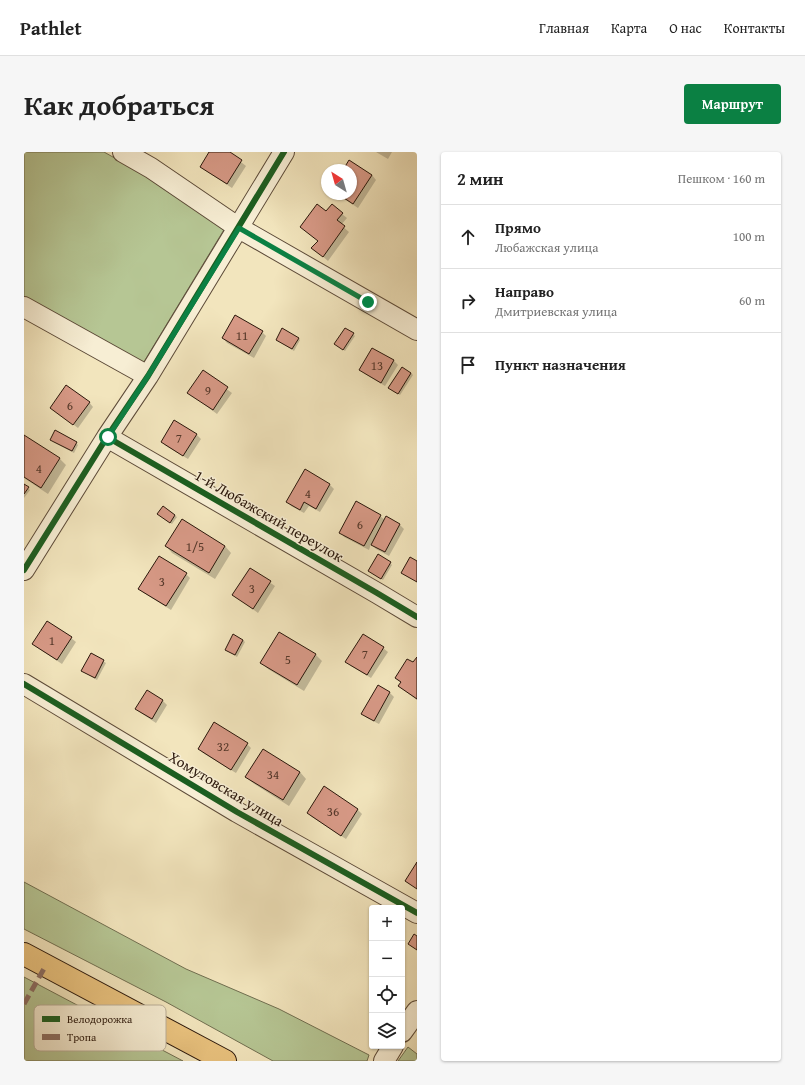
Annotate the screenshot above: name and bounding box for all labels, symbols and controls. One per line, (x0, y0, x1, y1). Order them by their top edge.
text: Pathlet (20, 14, 82, 42)
text: Главная (539, 18, 589, 38)
text: Карта (611, 18, 647, 38)
text: О нас (669, 18, 702, 38)
text: Контакты (724, 18, 785, 38)
text: Как добраться (24, 84, 214, 125)
button: Маршрут (684, 84, 781, 124)
north arrow (321, 164, 357, 200)
text: 2 мин (457, 166, 503, 191)
text: Пешком · 160 m (678, 169, 765, 188)
text: Прямо (495, 217, 541, 238)
icon: ahead (457, 226, 479, 248)
text: 100 m (733, 227, 765, 246)
text: Любажская улица (495, 238, 598, 257)
text: Направо (495, 281, 554, 302)
icon: right (457, 290, 479, 312)
text: 60 m (739, 291, 765, 310)
route end (359, 293, 377, 311)
text: Дмитриевская улица (495, 302, 617, 321)
house number: 11 (236, 326, 248, 345)
icon: arrive (457, 354, 479, 376)
text: Пункт назначения (495, 354, 626, 375)
house number: 13 (371, 356, 383, 375)
house number: 9 (205, 381, 211, 400)
house number: 6 (67, 396, 73, 415)
route start (99, 428, 117, 446)
house number: 7 (176, 429, 182, 448)
house number: 4 (36, 459, 42, 478)
street label: 1-й Любажский переулок (191, 464, 348, 567)
house number: 4 (305, 484, 311, 503)
house number: 6 (357, 515, 363, 534)
house number: 1/5 (186, 537, 204, 556)
house number: 3 (159, 572, 165, 591)
house number: 3 (249, 579, 255, 598)
house number: 1 (49, 631, 55, 650)
house number: 7 (362, 645, 368, 664)
house number: 5 (285, 650, 291, 669)
house number: 32 (217, 737, 229, 756)
street label: Хомутовская улица (165, 746, 288, 832)
house number: 34 (267, 765, 279, 784)
house number: 36 (327, 802, 339, 821)
map controls (369, 905, 405, 1049)
button: + (369, 905, 405, 941)
button: − (369, 941, 405, 977)
button: locate (369, 977, 405, 1013)
legend (34, 1005, 166, 1051)
text: Велодорожка (67, 1011, 133, 1027)
button: layers (369, 1013, 405, 1049)
text: Тропа (67, 1029, 97, 1045)

